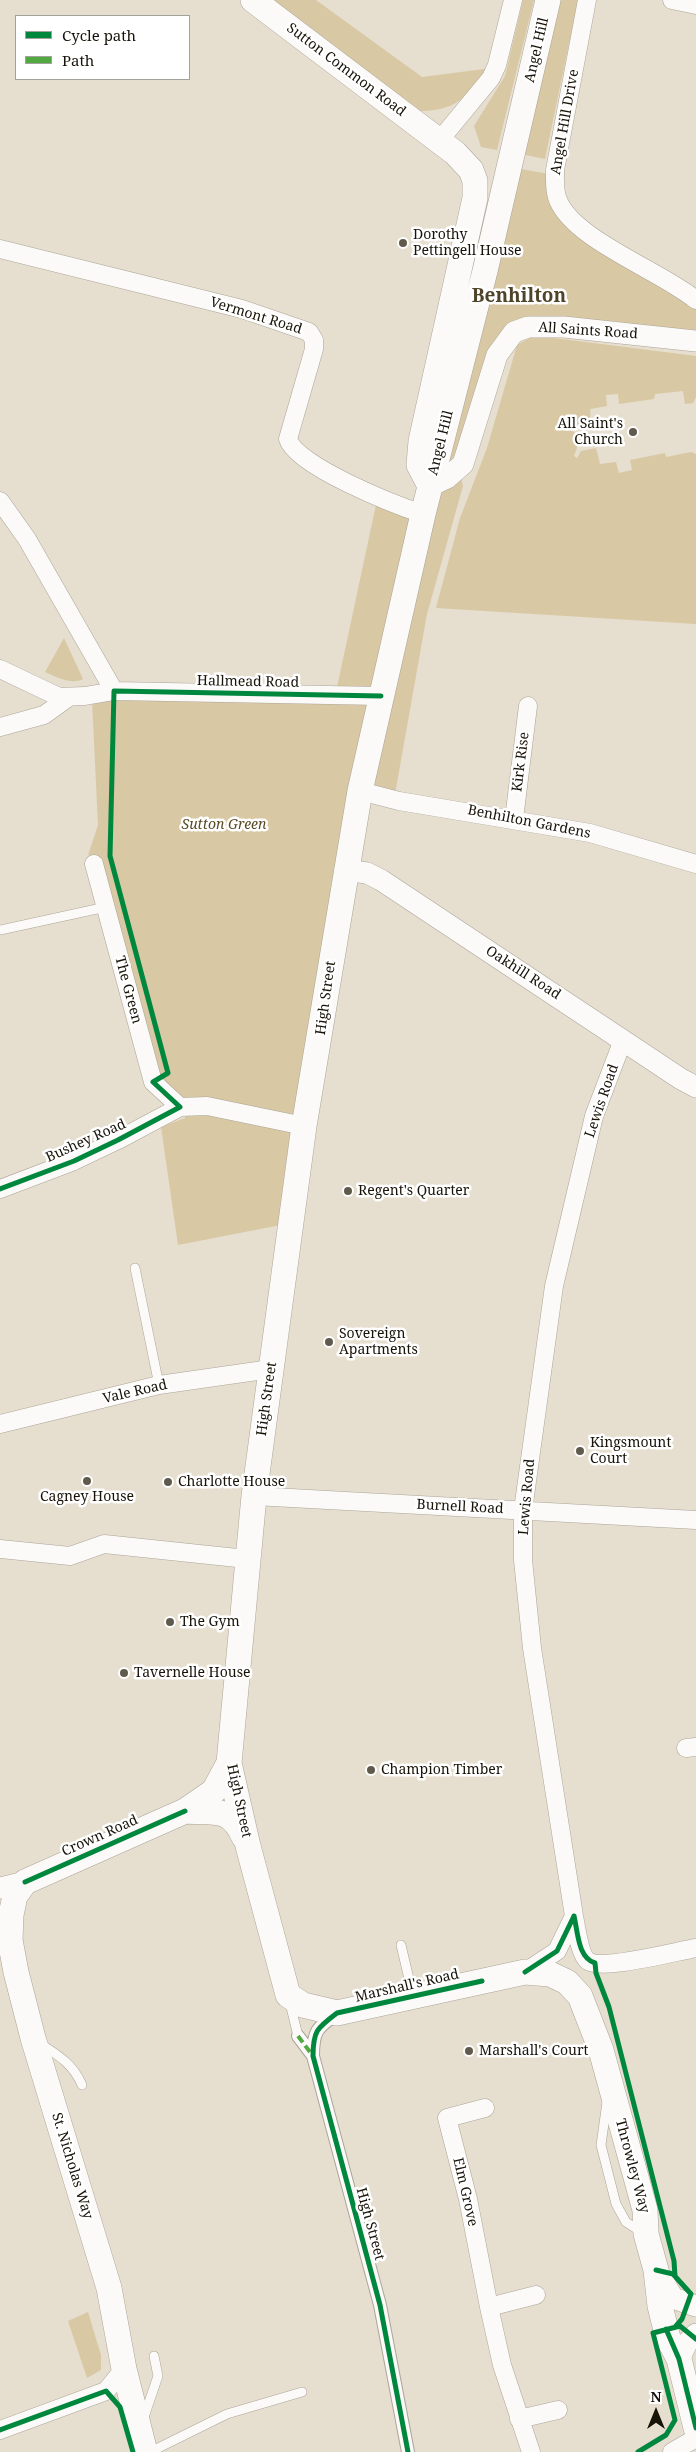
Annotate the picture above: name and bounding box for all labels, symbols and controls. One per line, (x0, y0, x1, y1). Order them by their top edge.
legend (15, 15, 190, 80)
street label: Angel Hill (521, 16, 553, 84)
street label: Sutton Common Road (283, 20, 409, 120)
text: Cycle path (62, 25, 136, 45)
text: Path (62, 50, 94, 70)
street label: Angel Hill Drive (547, 68, 583, 176)
place label: Dorothy Pettingell House (413, 227, 522, 260)
marker: Dorothy Pettingell House (397, 237, 409, 249)
district label: Benhilton (472, 286, 566, 308)
street label: Vermont Road (208, 294, 304, 338)
street label: All Saints Road (538, 319, 638, 343)
street label: Angel Hill (425, 409, 457, 477)
place label: All Saint's Church (557, 416, 623, 448)
marker: All Saint's Church (627, 426, 639, 438)
street label: Hallmead Road (197, 673, 299, 691)
street label: Kirk Rise (509, 731, 533, 793)
street label: Benhilton Gardens (466, 802, 592, 842)
park label: Sutton Green (182, 817, 266, 833)
street label: Oakhill Road (482, 943, 564, 1003)
street label: The Green (111, 954, 145, 1026)
street label: High Street (312, 960, 340, 1036)
street label: Lewis Road (582, 1062, 622, 1140)
street label: Bushey Road (43, 1116, 129, 1166)
place label: Regent's Quarter (358, 1183, 469, 1199)
marker: Regent's Quarter (342, 1185, 354, 1197)
place label: Sovereign Apartments (339, 1326, 418, 1358)
marker: Sovereign Apartments (323, 1336, 335, 1348)
street label: High Street (253, 1361, 281, 1437)
street label: Vale Road (101, 1376, 169, 1408)
place label: Kingsmount Court (590, 1435, 671, 1468)
marker: Kingsmount Court (574, 1445, 586, 1457)
street label: Lewis Road (515, 1458, 539, 1536)
place label: Charlotte House (178, 1474, 285, 1490)
marker: Cagney House (81, 1475, 93, 1487)
marker: Charlotte House (162, 1476, 174, 1488)
place label: Cagney House (40, 1489, 134, 1505)
street label: Burnell Road (416, 1496, 504, 1518)
place label: The Gym (180, 1614, 240, 1630)
marker: The Gym (164, 1616, 176, 1628)
place label: Tavernelle House (134, 1665, 250, 1681)
marker: Tavernelle House (118, 1667, 130, 1679)
place label: Champion Timber (381, 1762, 502, 1778)
street label: High Street (223, 1763, 255, 1839)
marker: Champion Timber (365, 1764, 377, 1776)
street label: Crown Road (59, 1812, 141, 1860)
street label: Marshall's Road (353, 1966, 461, 2006)
place label: Marshall's Court (479, 2043, 588, 2059)
marker: Marshall's Court (463, 2045, 475, 2057)
street label: St. Nicholas Way (48, 2111, 96, 2221)
street label: Throwley Way (611, 2117, 653, 2215)
street label: Elm Grove (449, 2156, 481, 2228)
street label: High Street (352, 2186, 388, 2262)
north arrow (631, 2387, 681, 2437)
text: N (650, 2387, 662, 2406)

